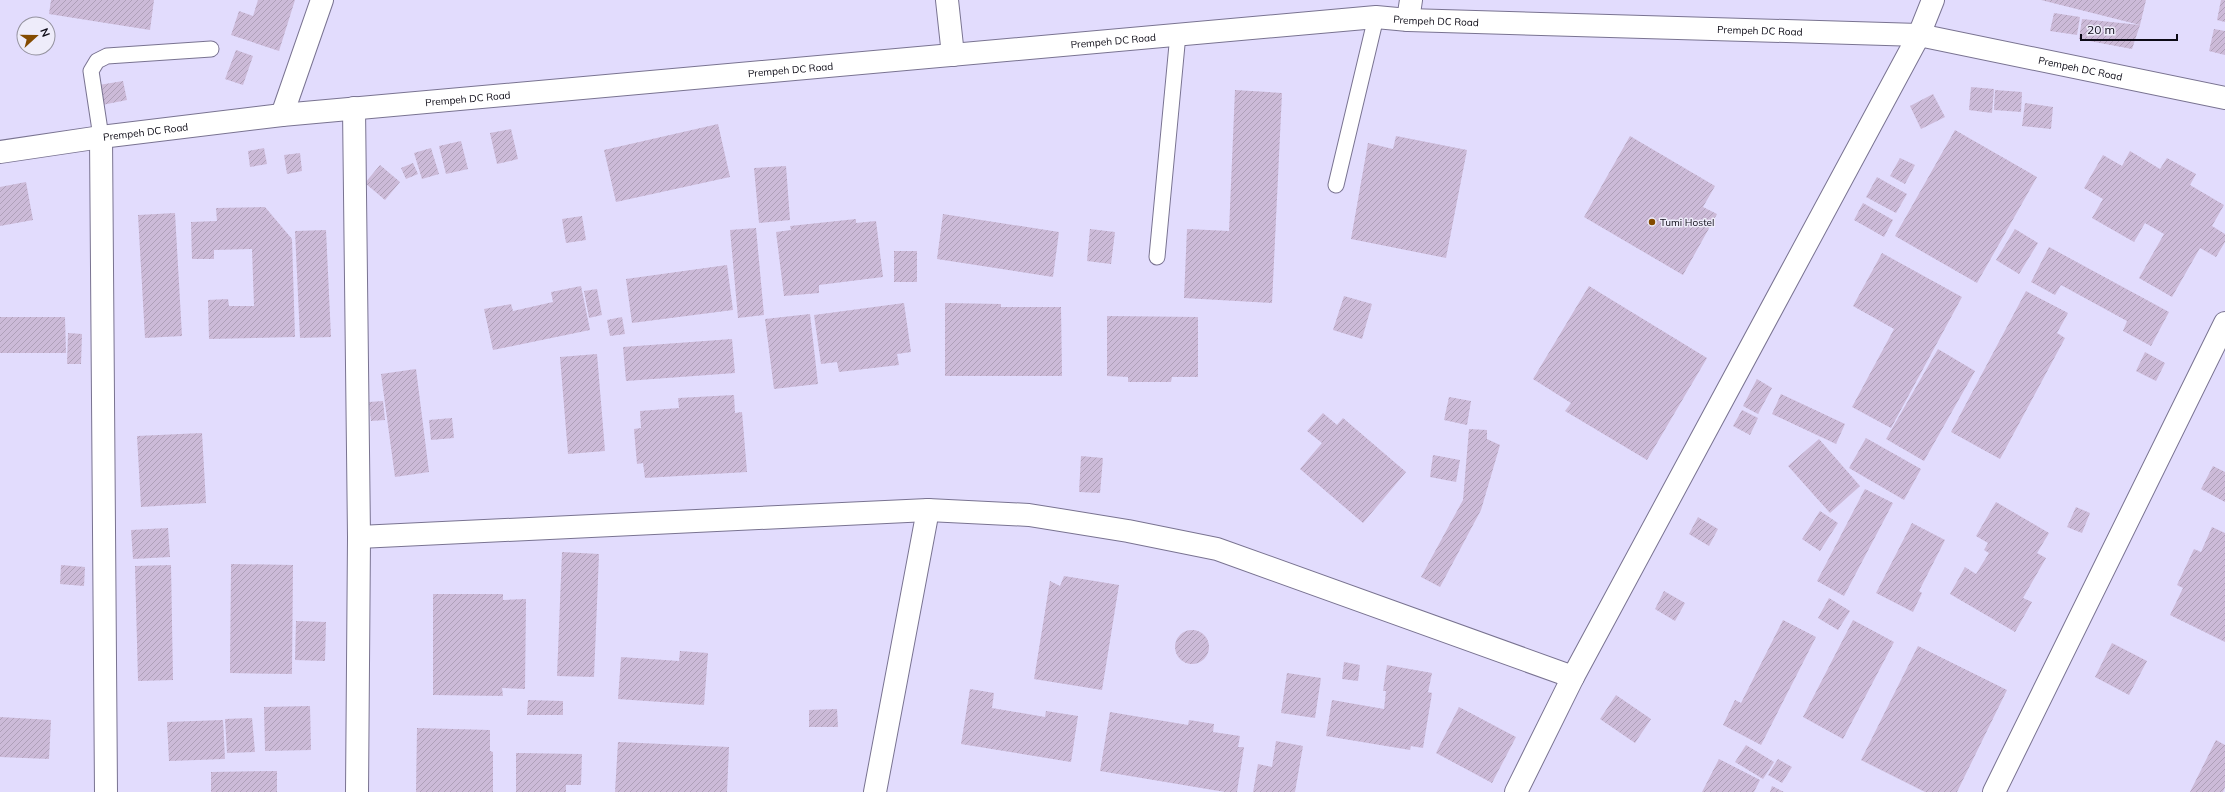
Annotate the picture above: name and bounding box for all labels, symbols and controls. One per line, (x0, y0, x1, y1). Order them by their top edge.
street label: Prempeh DC Road (1393, 12, 1479, 29)
north arrow (16, 16, 56, 56)
scale bar (2081, 16, 2177, 42)
text: 20 m (2087, 22, 2115, 37)
street label: Prempeh DC Road (1717, 23, 1803, 38)
text: N (37, 26, 53, 39)
street label: Prempeh DC Road (1070, 30, 1156, 51)
street label: Prempeh DC Road (2037, 53, 2124, 83)
street label: Prempeh DC Road (747, 59, 834, 80)
street label: Prempeh DC Road (425, 88, 511, 109)
street label: Prempeh DC Road (102, 120, 189, 143)
place label: Tumi Hostel (1660, 216, 1714, 229)
marker: Tumi Hostel (1647, 217, 1657, 227)

